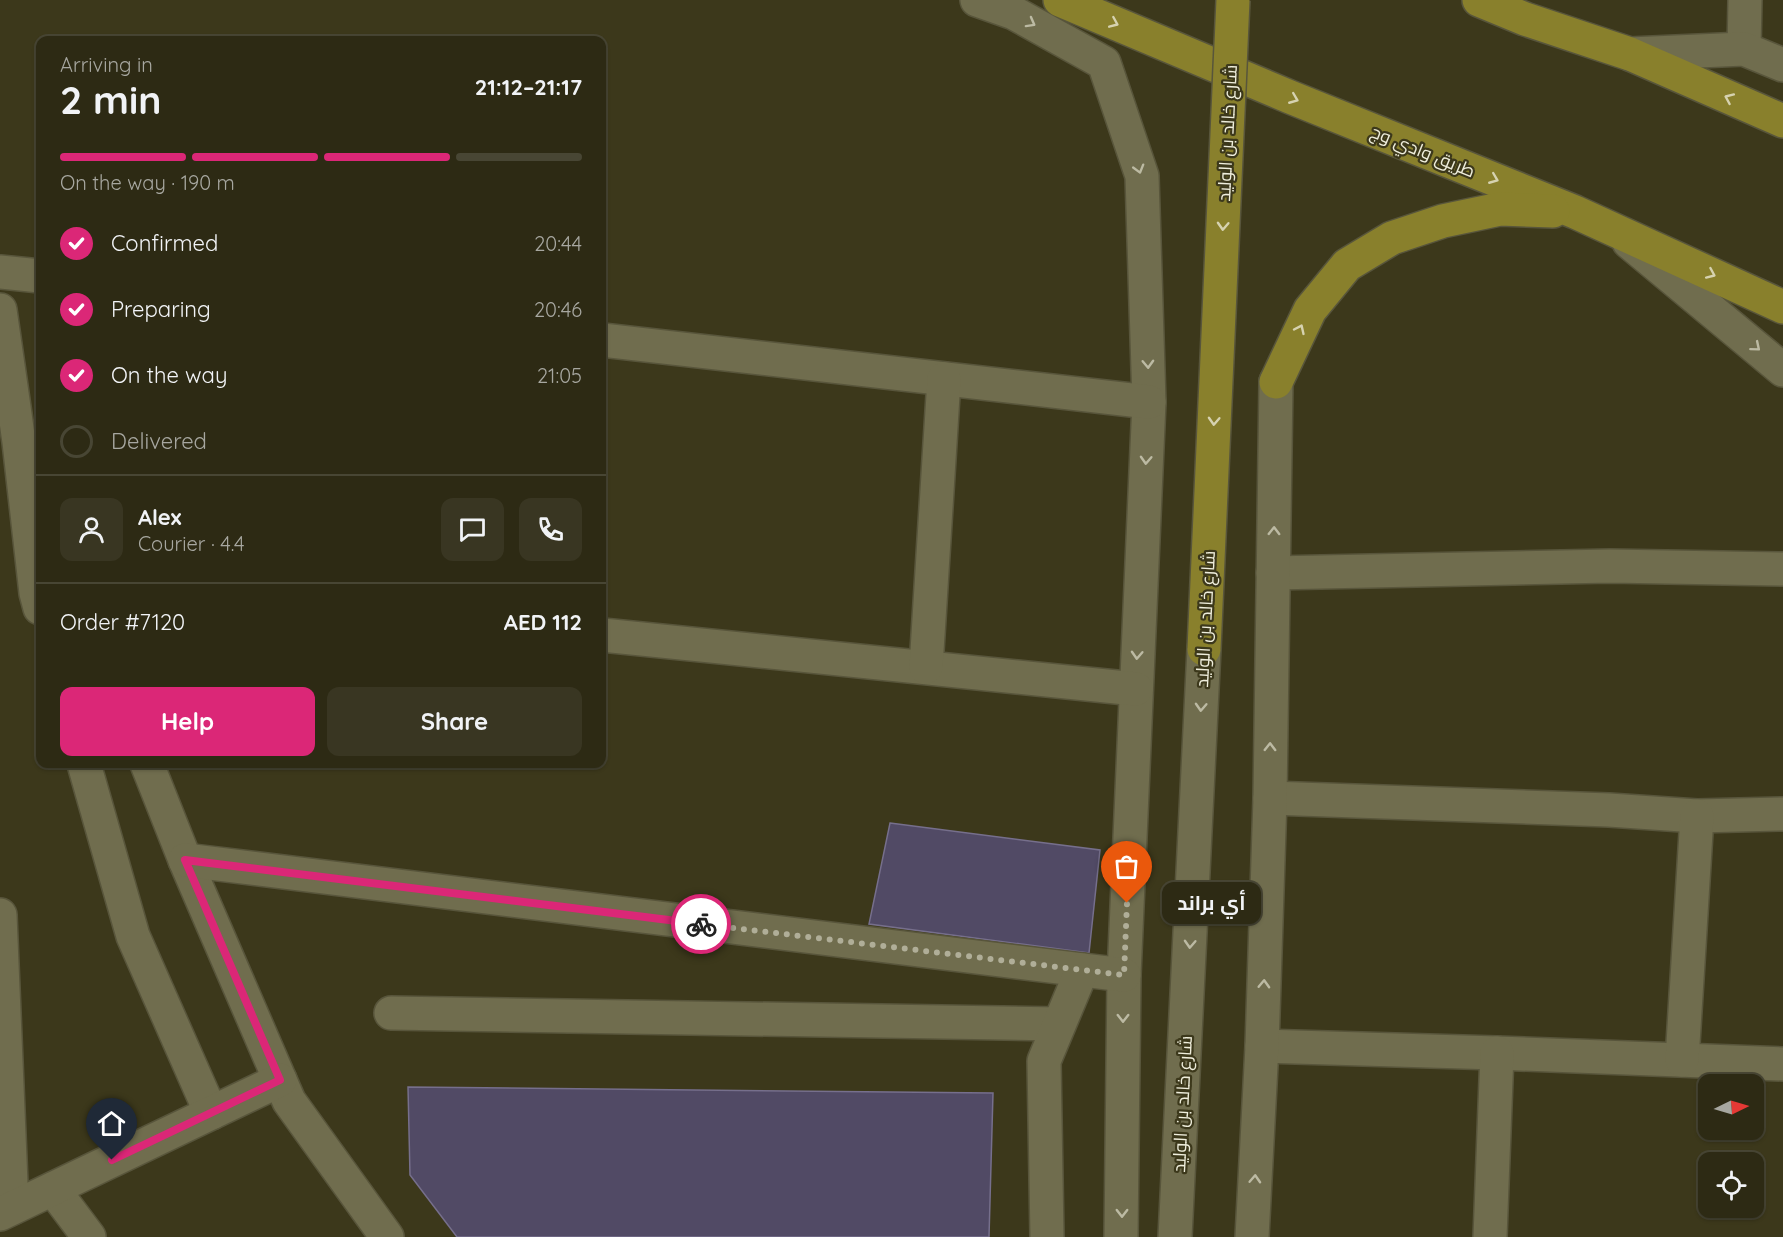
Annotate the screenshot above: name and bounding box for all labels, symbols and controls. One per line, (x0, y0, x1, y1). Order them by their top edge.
one-way arrow (1025, 16, 1035, 27)
one-way arrow (1108, 16, 1119, 28)
text: Arriving in (60, 52, 153, 77)
street label: شارع خالد بن الوليد (1212, 64, 1243, 202)
text: 21:12–21:17 (475, 73, 582, 101)
text: 2 min (60, 75, 162, 124)
one-way arrow (1287, 92, 1298, 104)
one-way arrow (1725, 93, 1736, 105)
street label: طريق وادي وج (1366, 120, 1479, 185)
one-way arrow (1132, 163, 1144, 174)
text: On the way · 190 m (60, 170, 235, 195)
one-way arrow (1488, 172, 1499, 184)
one-way arrow (1217, 222, 1230, 231)
icon: check (60, 227, 93, 260)
text: Confirmed (111, 229, 218, 257)
text: 20:44 (534, 231, 582, 256)
one-way arrow (1705, 266, 1716, 278)
icon: check (60, 293, 93, 326)
text: Preparing (111, 295, 211, 323)
text: 20:46 (534, 297, 582, 322)
one-way arrow (1293, 325, 1305, 336)
one-way arrow (1749, 340, 1760, 351)
icon: check (60, 359, 93, 392)
one-way arrow (1141, 359, 1154, 368)
text: On the way (111, 361, 227, 389)
text: 21:05 (537, 363, 582, 388)
one-way arrow (1208, 417, 1221, 426)
text: Delivered (111, 427, 207, 455)
one-way arrow (1140, 456, 1153, 465)
button: person (60, 498, 123, 561)
button: chat (441, 498, 504, 561)
button: phone (519, 498, 582, 561)
text: Alex (138, 503, 181, 531)
one-way arrow (1268, 526, 1280, 535)
text: Courier · 4.4 (138, 531, 244, 556)
street label: شارع خالد بن الوليد (1190, 550, 1221, 688)
text: Order #7120 (60, 608, 185, 636)
text: AED 112 (504, 608, 582, 636)
one-way arrow (1131, 651, 1144, 660)
button: Help (60, 687, 315, 756)
button: Share (327, 687, 582, 756)
one-way arrow (1195, 703, 1208, 712)
one-way arrow (1264, 742, 1277, 751)
pin (1101, 841, 1152, 903)
icon: bag (1110, 850, 1143, 883)
callout: أي براند (1163, 882, 1262, 924)
text: أي براند (1178, 890, 1245, 915)
courier (671, 894, 731, 954)
icon: bike (685, 908, 718, 941)
one-way arrow (1183, 939, 1196, 948)
one-way arrow (1258, 979, 1270, 988)
one-way arrow (1117, 1013, 1129, 1022)
street label: شارع خالد بن الوليد (1167, 1035, 1198, 1173)
north arrow (1698, 1074, 1764, 1140)
map controls (1698, 1074, 1764, 1218)
pin (86, 1098, 137, 1160)
icon: home (95, 1107, 128, 1140)
button: locate (1698, 1152, 1764, 1218)
one-way arrow (1249, 1174, 1262, 1183)
one-way arrow (1116, 1208, 1128, 1217)

